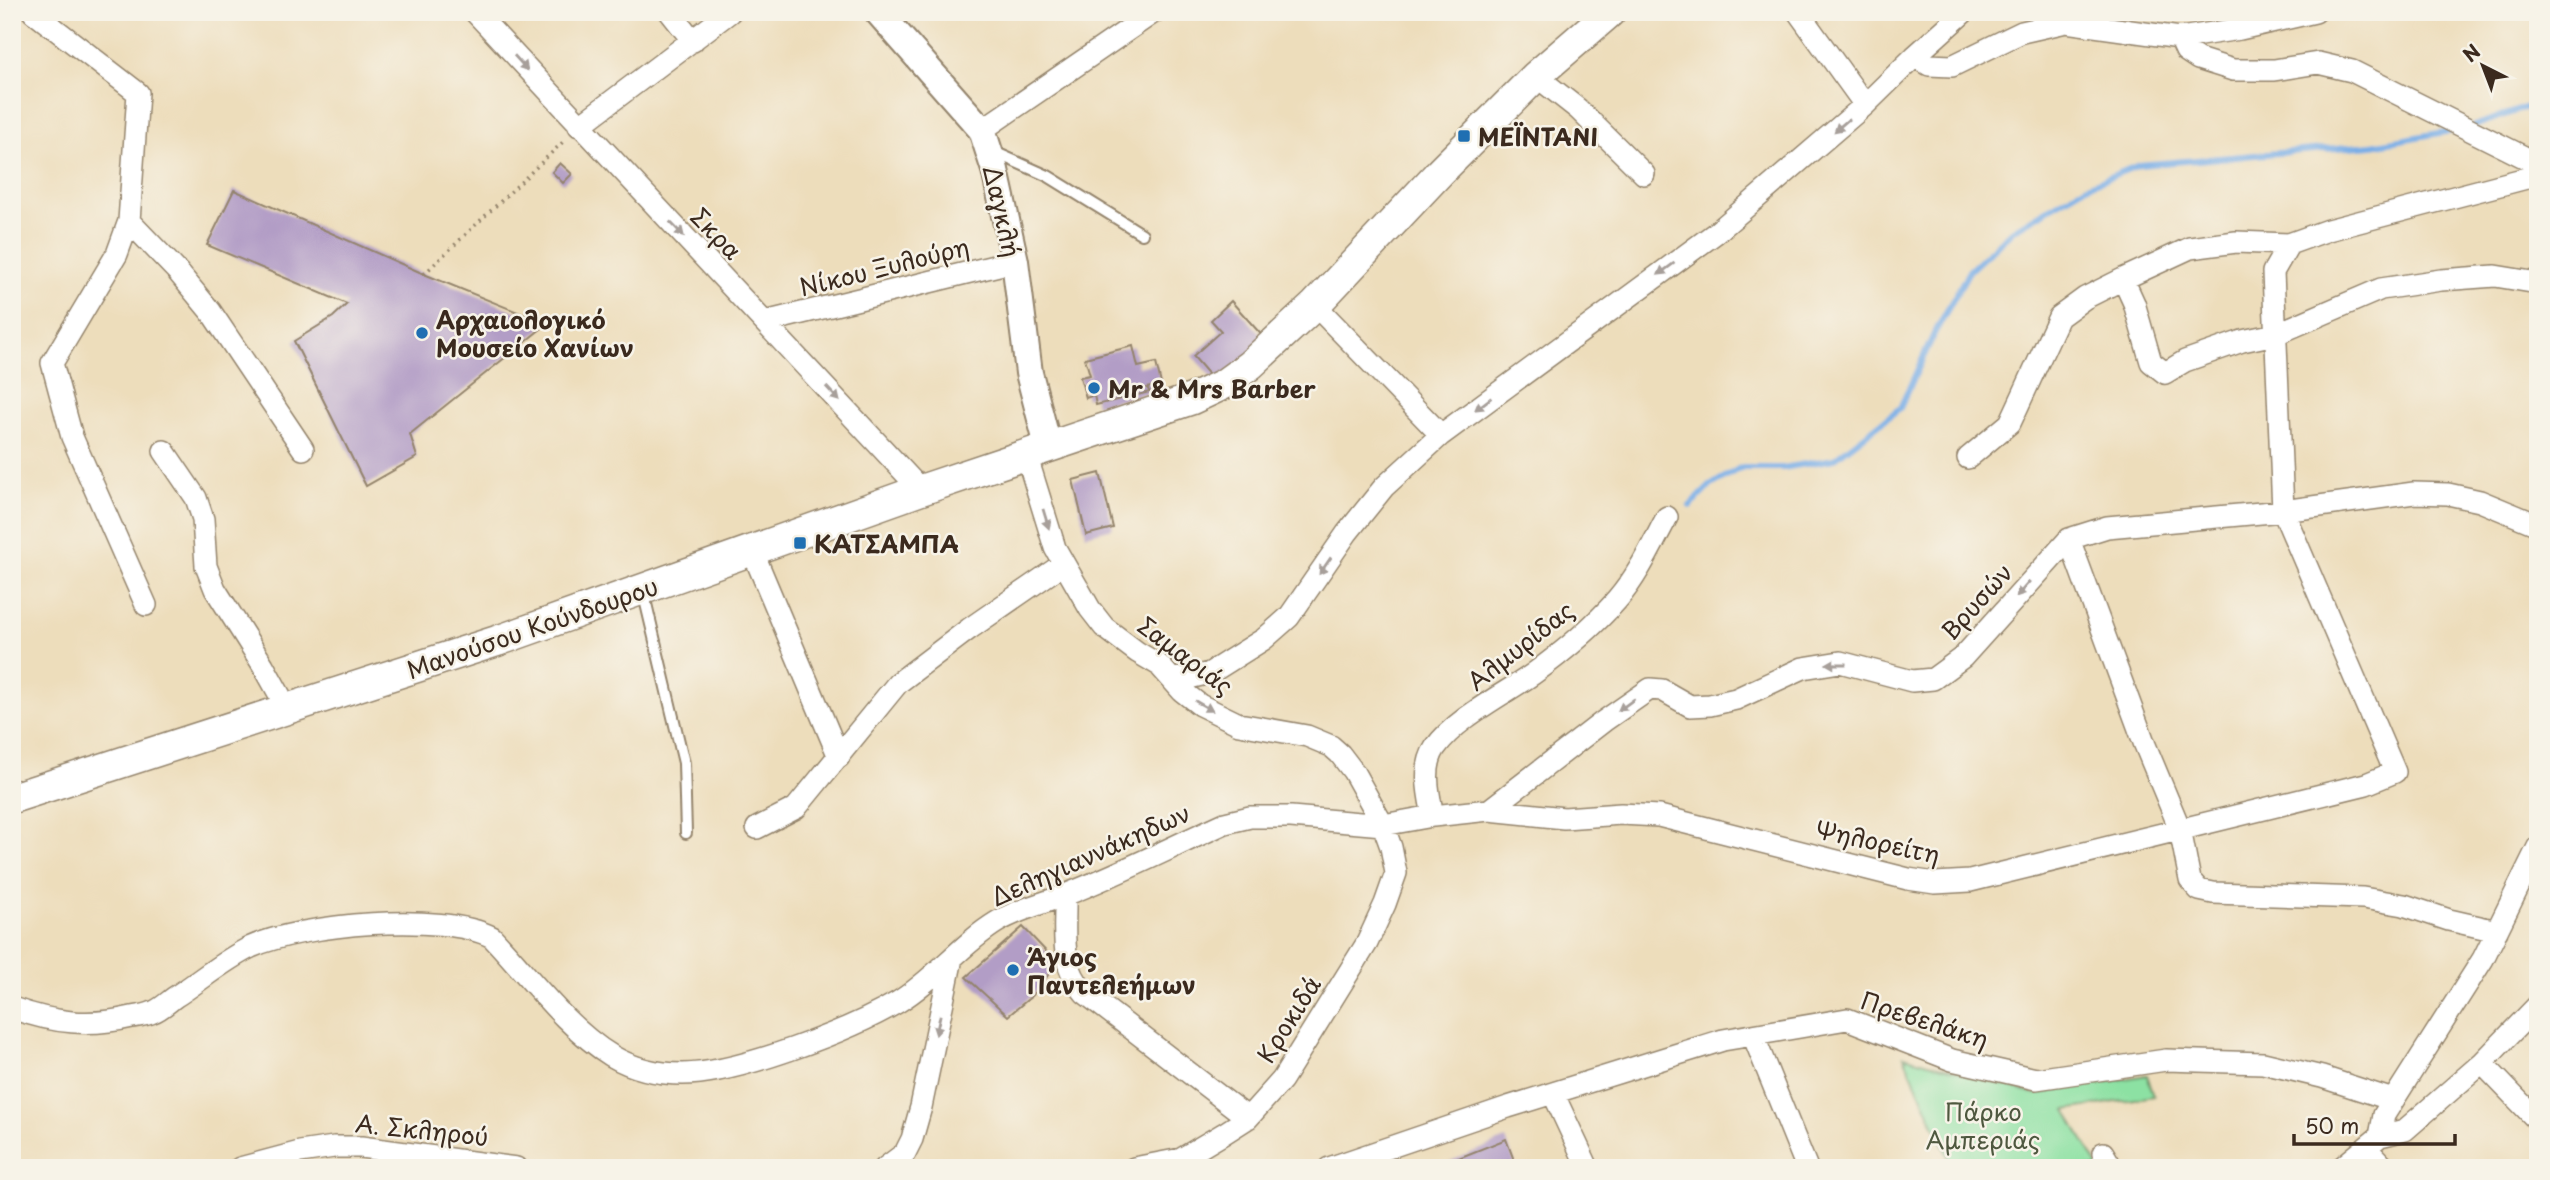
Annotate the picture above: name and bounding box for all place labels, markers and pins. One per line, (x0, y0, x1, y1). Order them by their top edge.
place label: ΜΕΪΝΤΑΝΙ (1478, 118, 1598, 154)
marker: ΜΕΪΝΤΑΝΙ (1456, 128, 1472, 144)
place label: Αρχαιολογικό Μουσείο Χανίων (436, 301, 634, 365)
marker: Αρχαιολογικό Μουσείο Χανίων (414, 325, 430, 341)
place label: Mr & Mrs Barber (1108, 370, 1316, 406)
marker: Mr & Mrs Barber (1086, 380, 1102, 396)
place label: ΚΑΤΣΑΜΠΑ (814, 525, 959, 561)
marker: ΚΑΤΣΑΜΠΑ (792, 535, 808, 551)
place label: Άγιος Παντελεήμων (1027, 938, 1196, 1002)
marker: Άγιος Παντελεήμων (1005, 962, 1021, 978)

